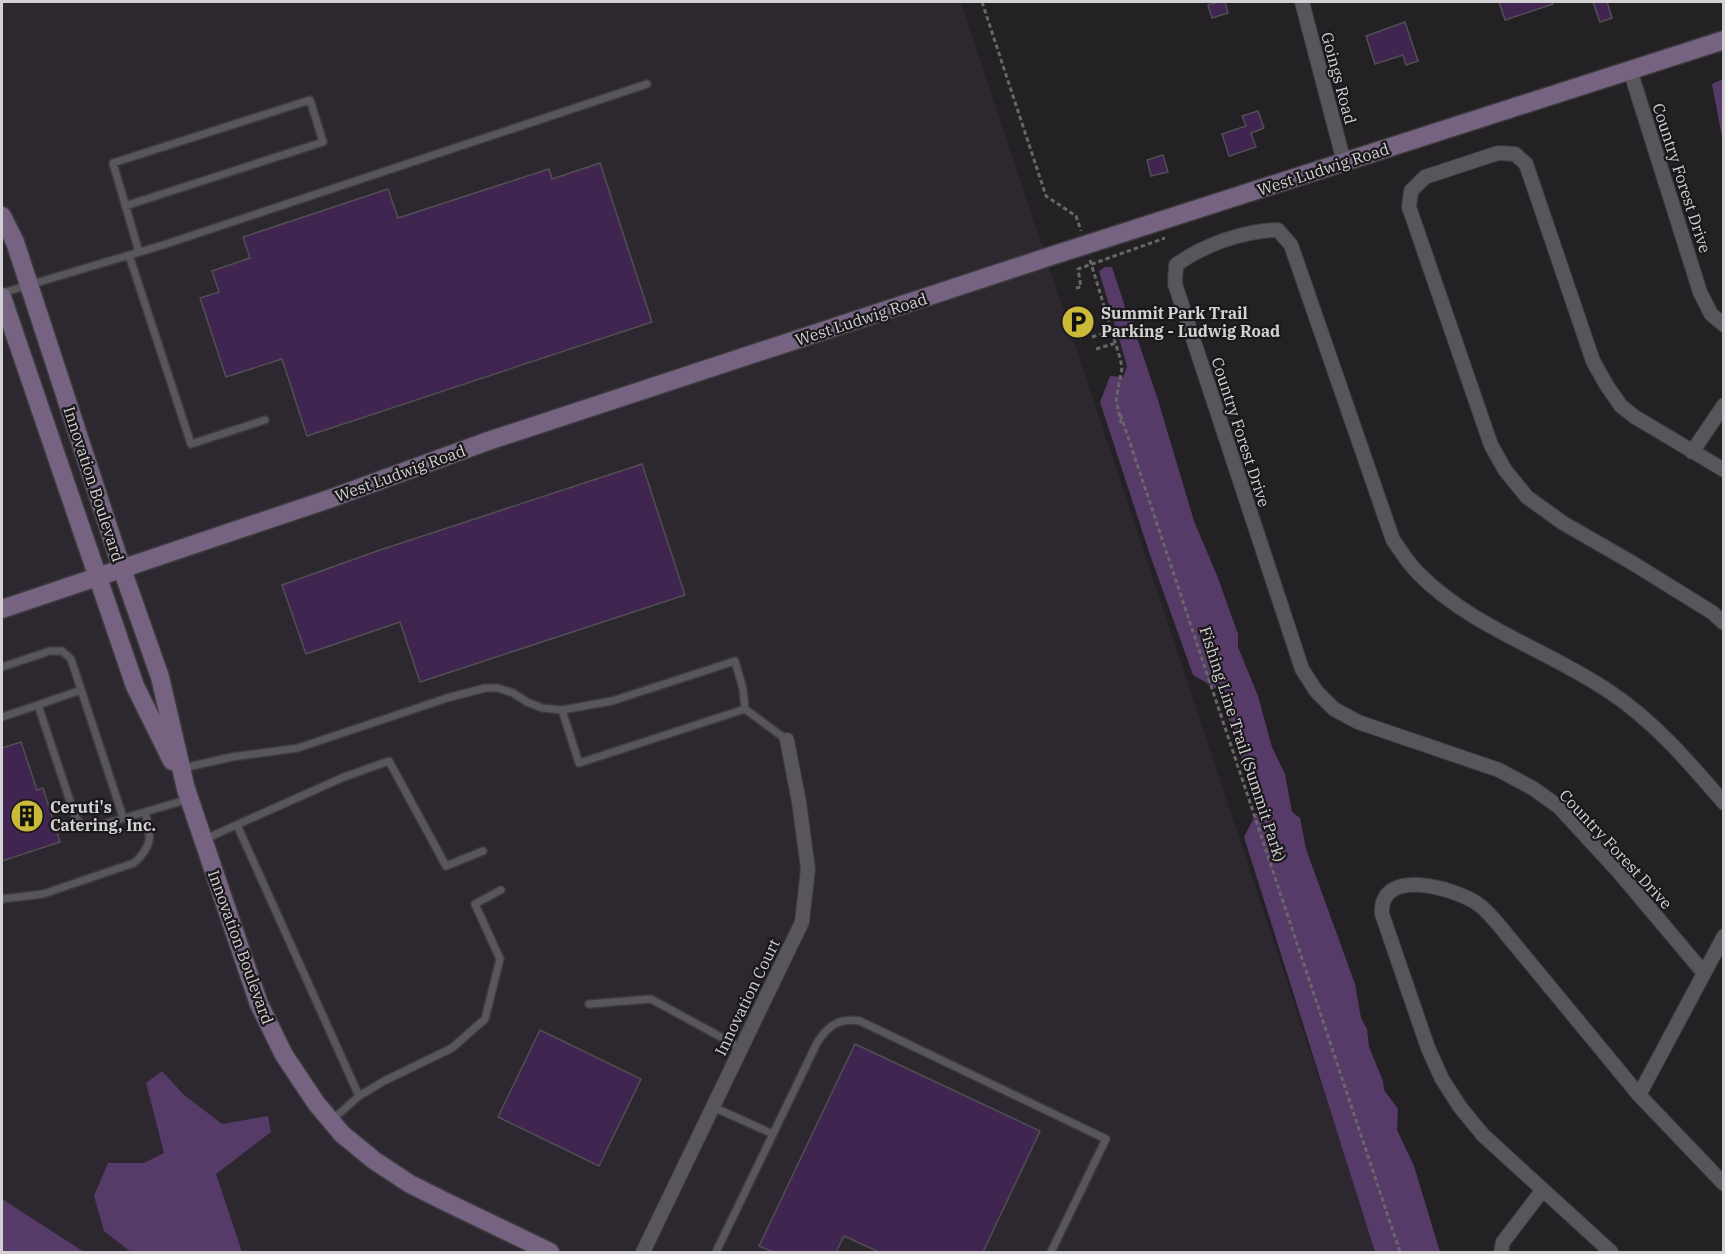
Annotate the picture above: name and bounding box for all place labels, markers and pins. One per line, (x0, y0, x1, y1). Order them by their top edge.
place label: Summit Park Trail Parking - Ludwig Road (1101, 303, 1280, 341)
parking icon: Summit Park Trail Parking - Ludwig Road (1060, 304, 1096, 340)
place label: Ceruti's Catering, Inc. (50, 797, 156, 835)
building icon: Ceruti's Catering, Inc. (9, 798, 45, 834)

